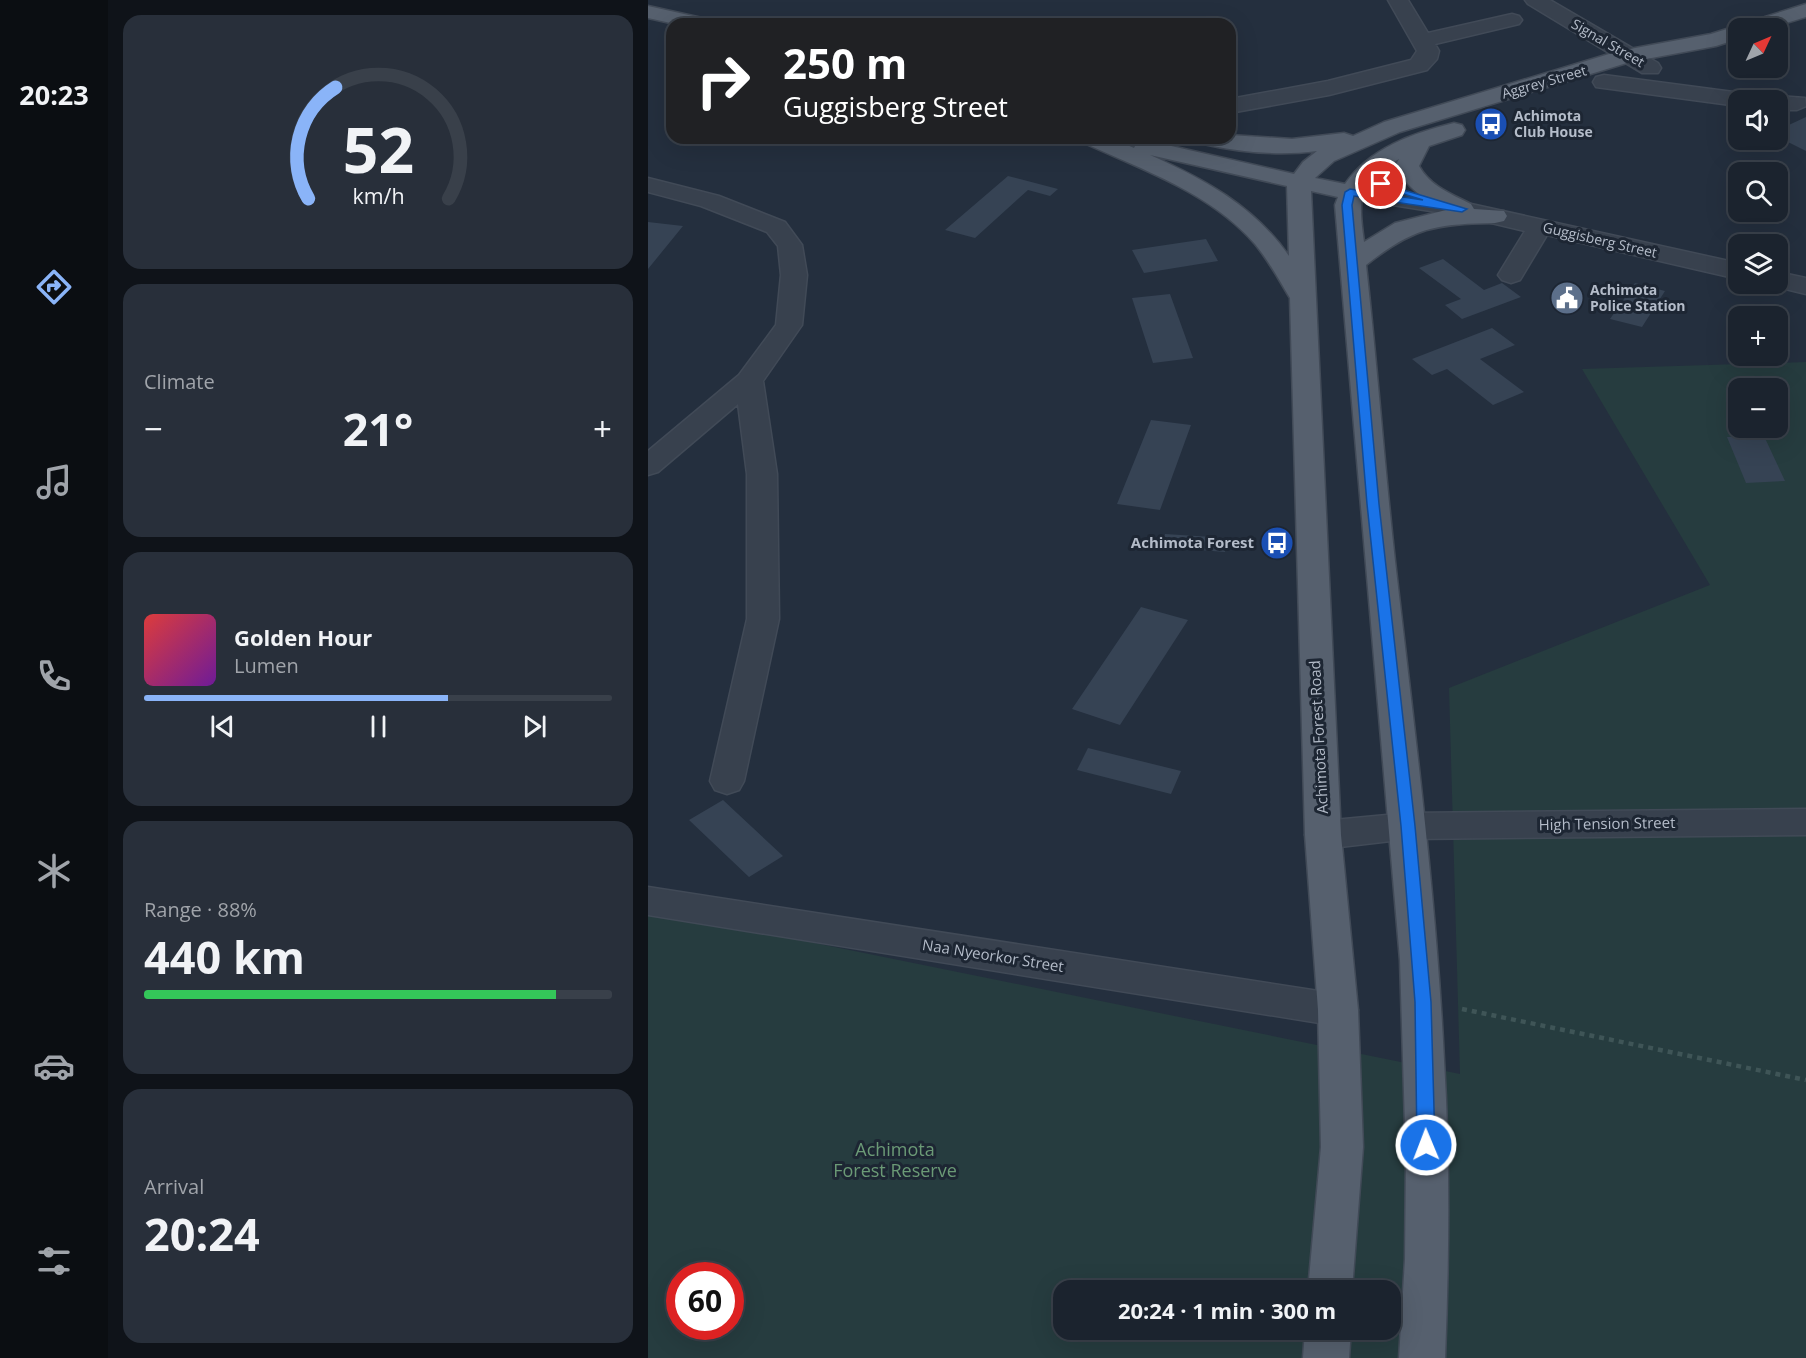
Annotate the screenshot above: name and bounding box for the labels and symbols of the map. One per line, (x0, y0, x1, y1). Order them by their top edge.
street label: Signal Street (1568, 14, 1648, 71)
north arrow (1728, 18, 1788, 78)
street label: Aggrey Street (1499, 60, 1588, 103)
bus stop icon: Achimota Club House (1473, 106, 1509, 142)
place label: Achimota Club House (1514, 106, 1593, 141)
pin (1355, 158, 1406, 209)
street label: Guggisberg Street (1541, 217, 1659, 262)
public building icon: Achimota Police Station (1549, 280, 1585, 316)
place label: Achimota Police Station (1590, 280, 1686, 315)
bus stop icon: Achimota Forest (1259, 525, 1295, 561)
place label: Achimota Forest (1131, 532, 1254, 552)
street label: Achimota Forest Road (1304, 660, 1332, 814)
street label: High Tension Street (1538, 812, 1676, 834)
street label: Naa Nyeorkor Street (921, 934, 1065, 976)
position arrow (1394, 1113, 1458, 1177)
park label: Achimota Forest Reserve (833, 1137, 957, 1182)
speed limit sign: 60 (666, 1262, 744, 1340)

